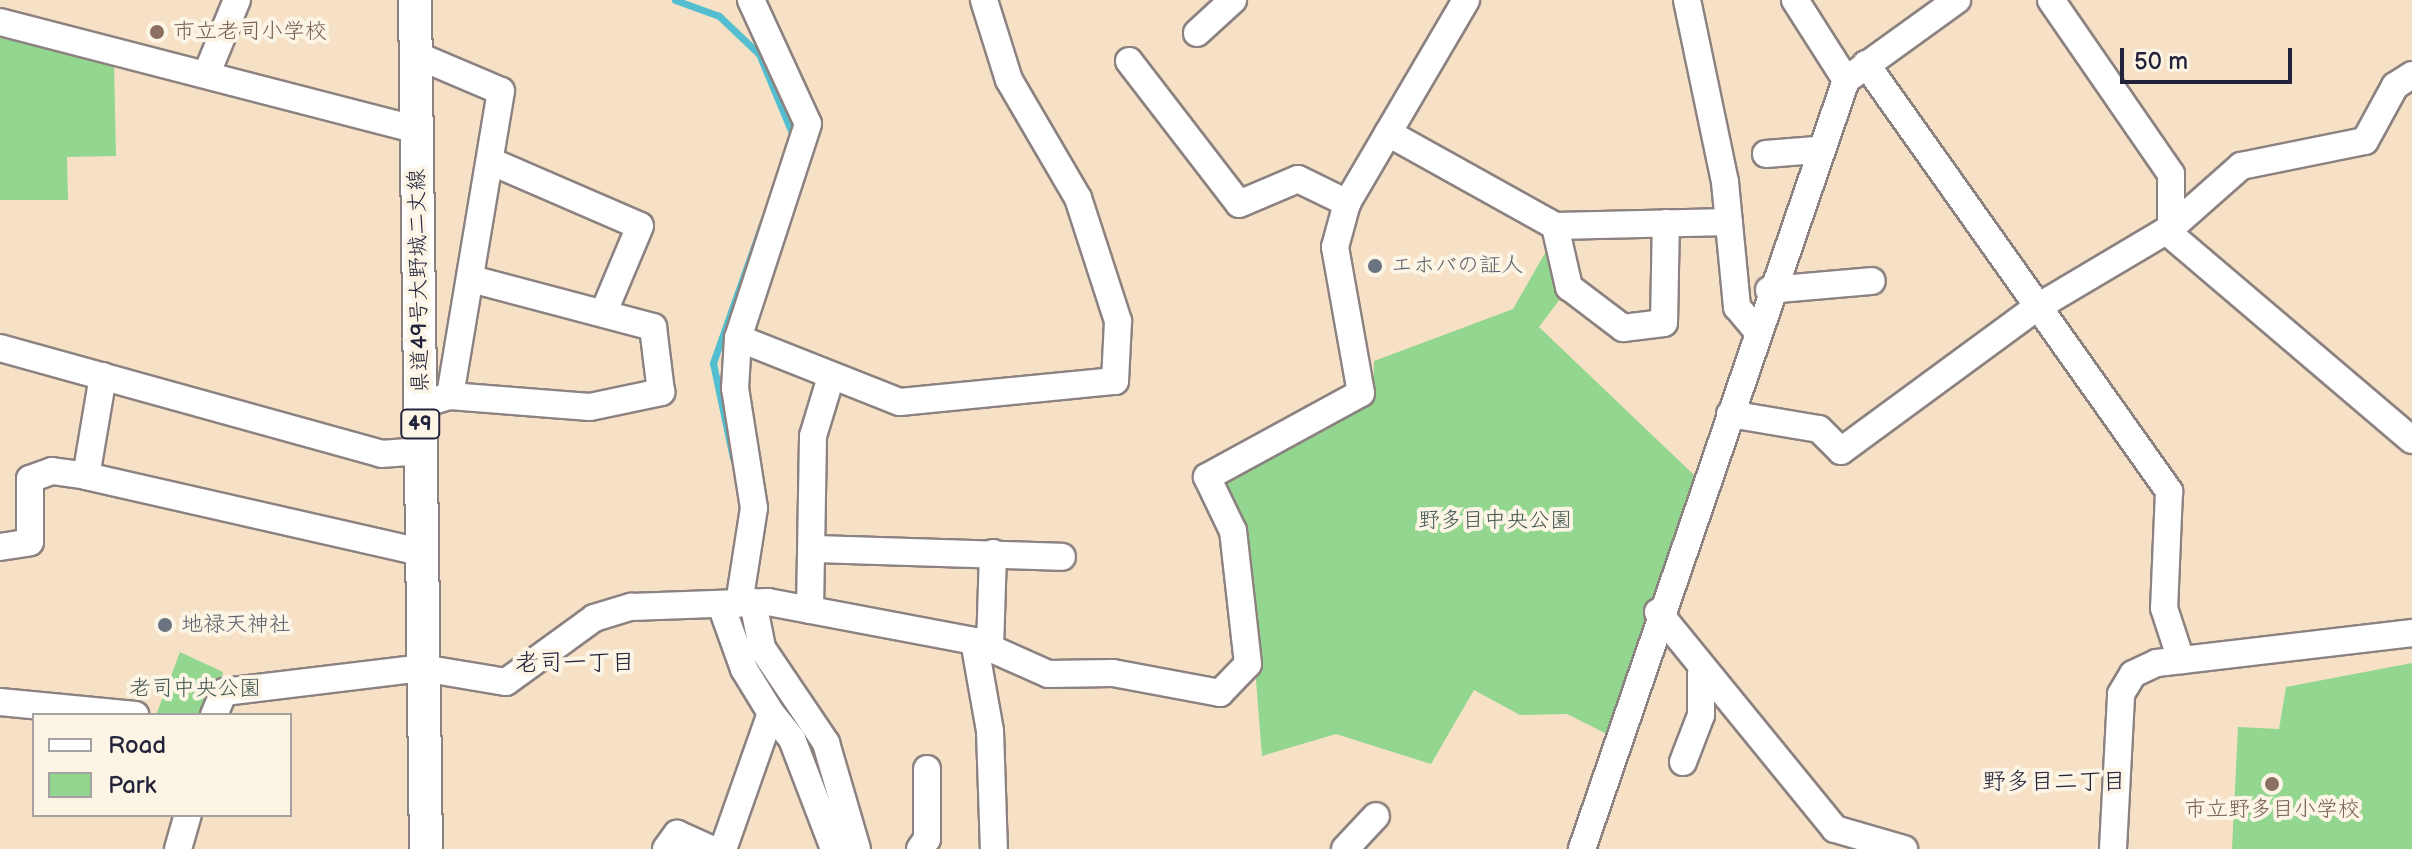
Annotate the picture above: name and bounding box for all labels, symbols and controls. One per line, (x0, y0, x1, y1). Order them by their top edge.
place label: 市立老司小学校 (173, 19, 327, 45)
marker: 市立老司小学校 (148, 23, 166, 41)
scale bar (2124, 32, 2296, 82)
text: 50 m (2134, 47, 2188, 76)
street label: 県道49号大野城二丈線 (404, 169, 434, 393)
place label: エホバの証人 (1391, 253, 1523, 279)
marker: エホバの証人 (1366, 257, 1384, 275)
road number: 49 (400, 408, 440, 440)
park label: 野多目中央公園 (1418, 508, 1572, 534)
place label: 地禄天神社 (181, 612, 291, 638)
marker: 地禄天神社 (156, 616, 174, 634)
district label: 老司一丁目 (515, 649, 635, 677)
park label: 老司中央公園 (129, 676, 261, 702)
legend (32, 713, 292, 817)
text: Road (108, 731, 166, 760)
district label: 野多目二丁目 (1982, 768, 2126, 796)
text: Park (108, 771, 156, 800)
marker: 市立野多目小学校 (2263, 775, 2281, 793)
place label: 市立野多目小学校 (2184, 797, 2360, 823)

